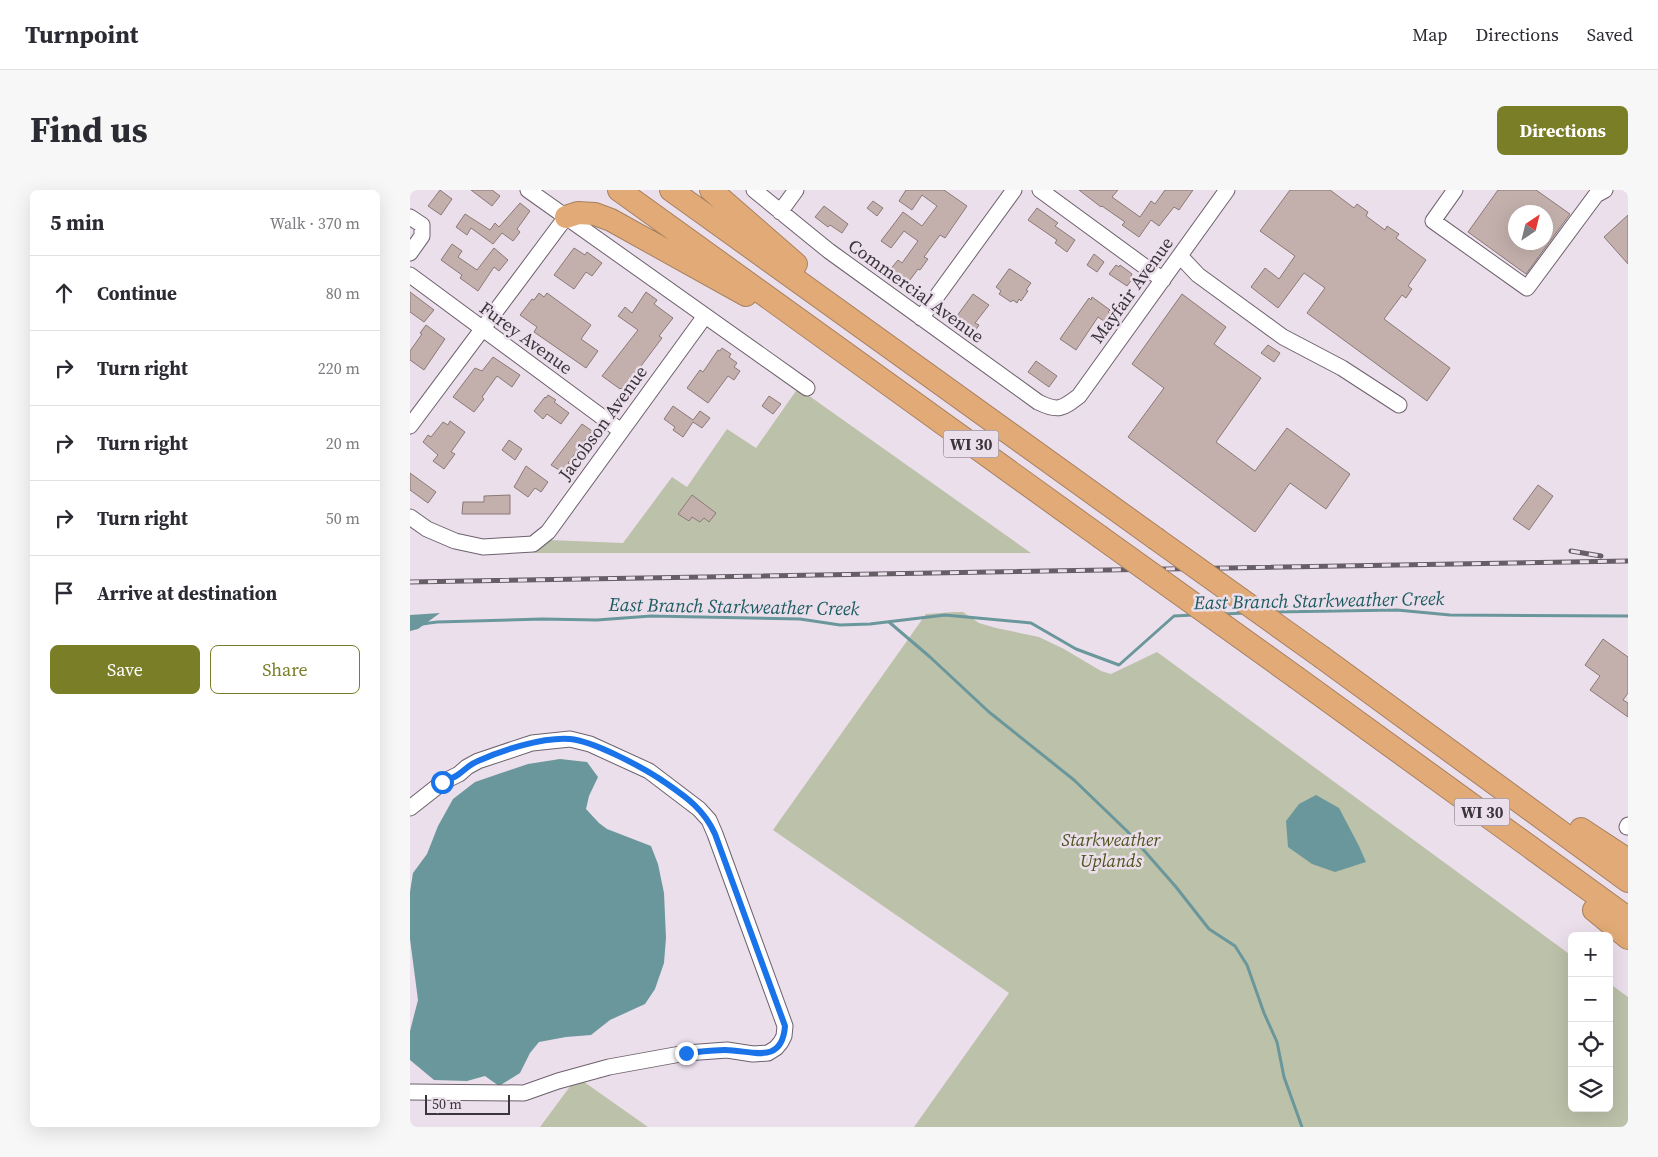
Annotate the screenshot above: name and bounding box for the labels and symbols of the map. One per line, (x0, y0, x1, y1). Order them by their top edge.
north arrow (1508, 205, 1553, 250)
street label: Mayfair Avenue (1084, 231, 1179, 348)
street label: Commercial Avenue (843, 233, 989, 348)
street label: Furey Avenue (475, 295, 578, 380)
street label: Jacobson Avenue (552, 360, 653, 486)
road number: WI 30 (944, 430, 998, 458)
water label: East Branch Starkweather Creek (1192, 585, 1445, 615)
water label: East Branch Starkweather Creek (607, 591, 860, 621)
route start (431, 771, 454, 794)
road number: WI 30 (1454, 798, 1510, 826)
park label: Starkweather Uplands (1062, 827, 1161, 873)
route end (675, 1042, 698, 1065)
scale bar (425, 1092, 510, 1115)

